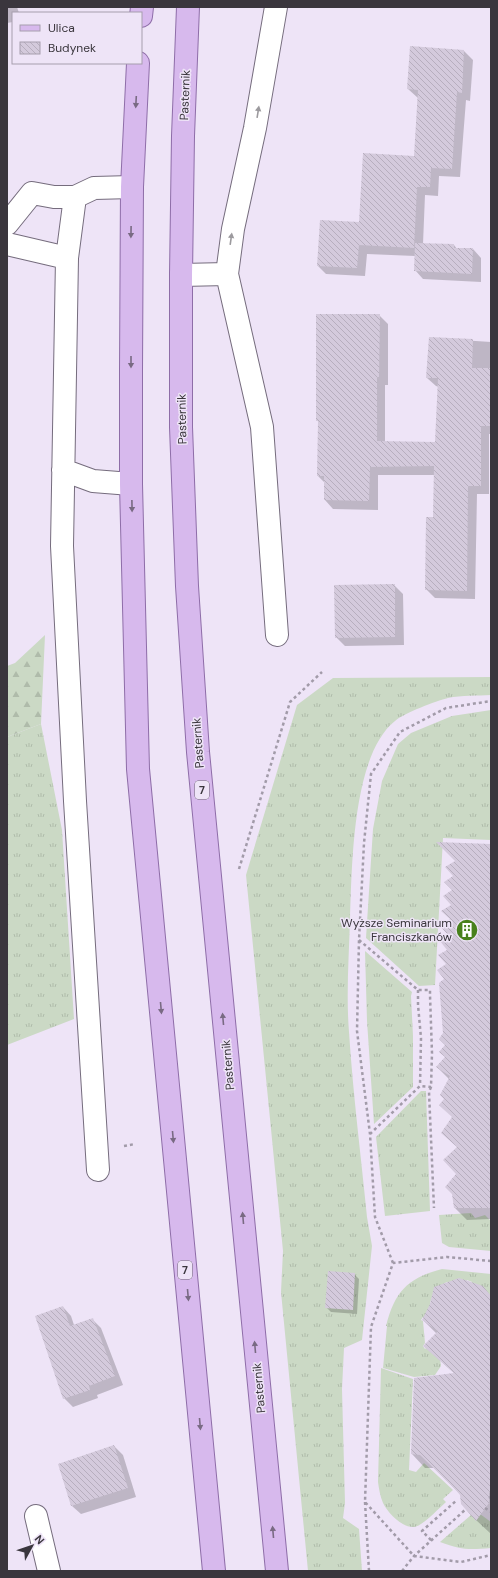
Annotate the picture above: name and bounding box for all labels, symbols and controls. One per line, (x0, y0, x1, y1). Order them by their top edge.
legend (12, 12, 142, 64)
text: Ulica (48, 20, 75, 36)
text: Budynek (48, 40, 96, 56)
street label: Pasternik (176, 69, 194, 121)
one-way arrow (133, 96, 139, 109)
one-way arrow (255, 106, 261, 118)
one-way arrow (128, 226, 134, 239)
one-way arrow (228, 233, 235, 246)
one-way arrow (128, 356, 134, 369)
street label: Pasternik (174, 394, 190, 444)
one-way arrow (128, 500, 135, 512)
street label: Pasternik (188, 717, 208, 769)
road number: 7 (195, 781, 209, 799)
place label: Wyższe Seminarium Franciszkanów (341, 915, 452, 945)
building icon: Wyższe Seminarium Franciszkanów (454, 917, 480, 943)
one-way arrow (157, 1002, 164, 1014)
one-way arrow (220, 1013, 227, 1025)
street label: Pasternik (218, 1039, 238, 1091)
one-way arrow (170, 1131, 176, 1143)
one-way arrow (239, 1212, 246, 1224)
road number: 7 (178, 1261, 192, 1279)
one-way arrow (184, 1289, 191, 1301)
one-way arrow (252, 1341, 258, 1353)
street label: Pasternik (249, 1362, 269, 1414)
one-way arrow (197, 1418, 203, 1430)
north arrow (12, 1526, 52, 1566)
one-way arrow (269, 1526, 276, 1538)
text: N (32, 1532, 48, 1547)

